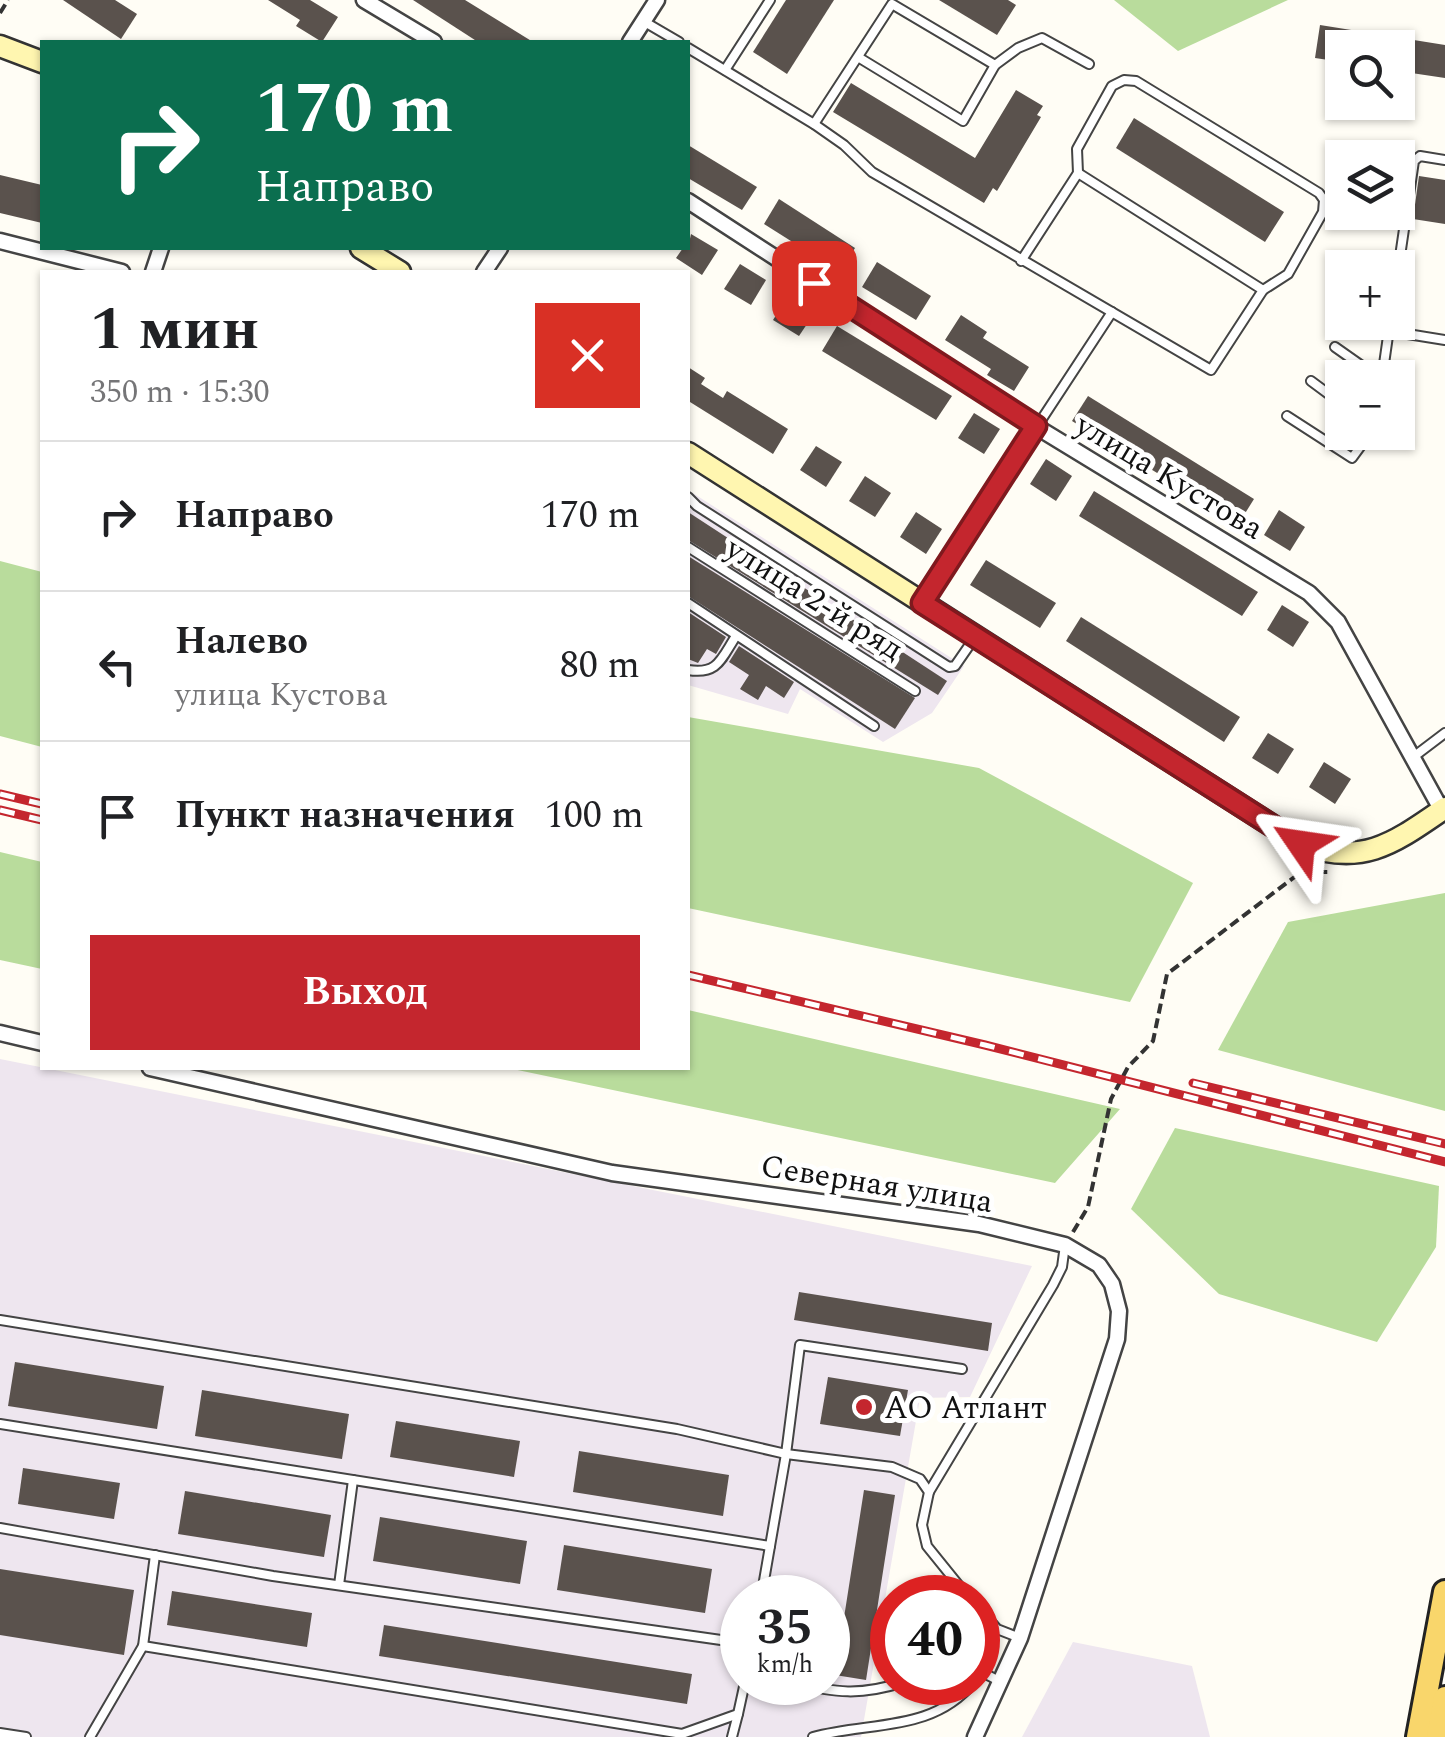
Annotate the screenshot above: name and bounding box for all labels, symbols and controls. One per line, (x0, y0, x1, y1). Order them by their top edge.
map controls (1325, 30, 1415, 450)
button: search (1325, 30, 1415, 120)
text: 170 m (255, 57, 453, 163)
icon: right (90, 80, 220, 210)
button: layers (1325, 140, 1415, 230)
text: Направо (255, 153, 434, 222)
pin (772, 241, 857, 326)
button: + (1325, 250, 1415, 340)
icon: arrive (787, 256, 842, 311)
text: 1 мин (90, 284, 259, 376)
button: close (535, 303, 640, 408)
button: − (1325, 360, 1415, 450)
text: 350 m · 15:30 (90, 368, 270, 417)
street label: улица Кустова (1065, 401, 1273, 553)
text: Направо (175, 487, 334, 545)
text: 170 m (541, 487, 640, 545)
icon: right (90, 489, 145, 544)
street label: улица 2-й ряд (715, 524, 913, 674)
text: Налево (175, 613, 308, 671)
text: 80 m (560, 637, 640, 695)
icon: left (90, 639, 145, 694)
text: улица Кустова (175, 671, 388, 720)
text: Пункт назначения (175, 787, 515, 845)
text: 100 m (545, 787, 644, 845)
icon: arrive (90, 789, 145, 844)
position arrow (1249, 792, 1353, 896)
button: Выход (90, 935, 640, 1050)
street label: Северная улица (757, 1142, 997, 1227)
place label: АО Атлант (884, 1384, 1047, 1433)
marker: АО Атлант (853, 1396, 875, 1418)
speed limit sign: 40 (870, 1575, 1000, 1705)
text: 35 (757, 1590, 813, 1666)
text: km/h (757, 1646, 813, 1684)

